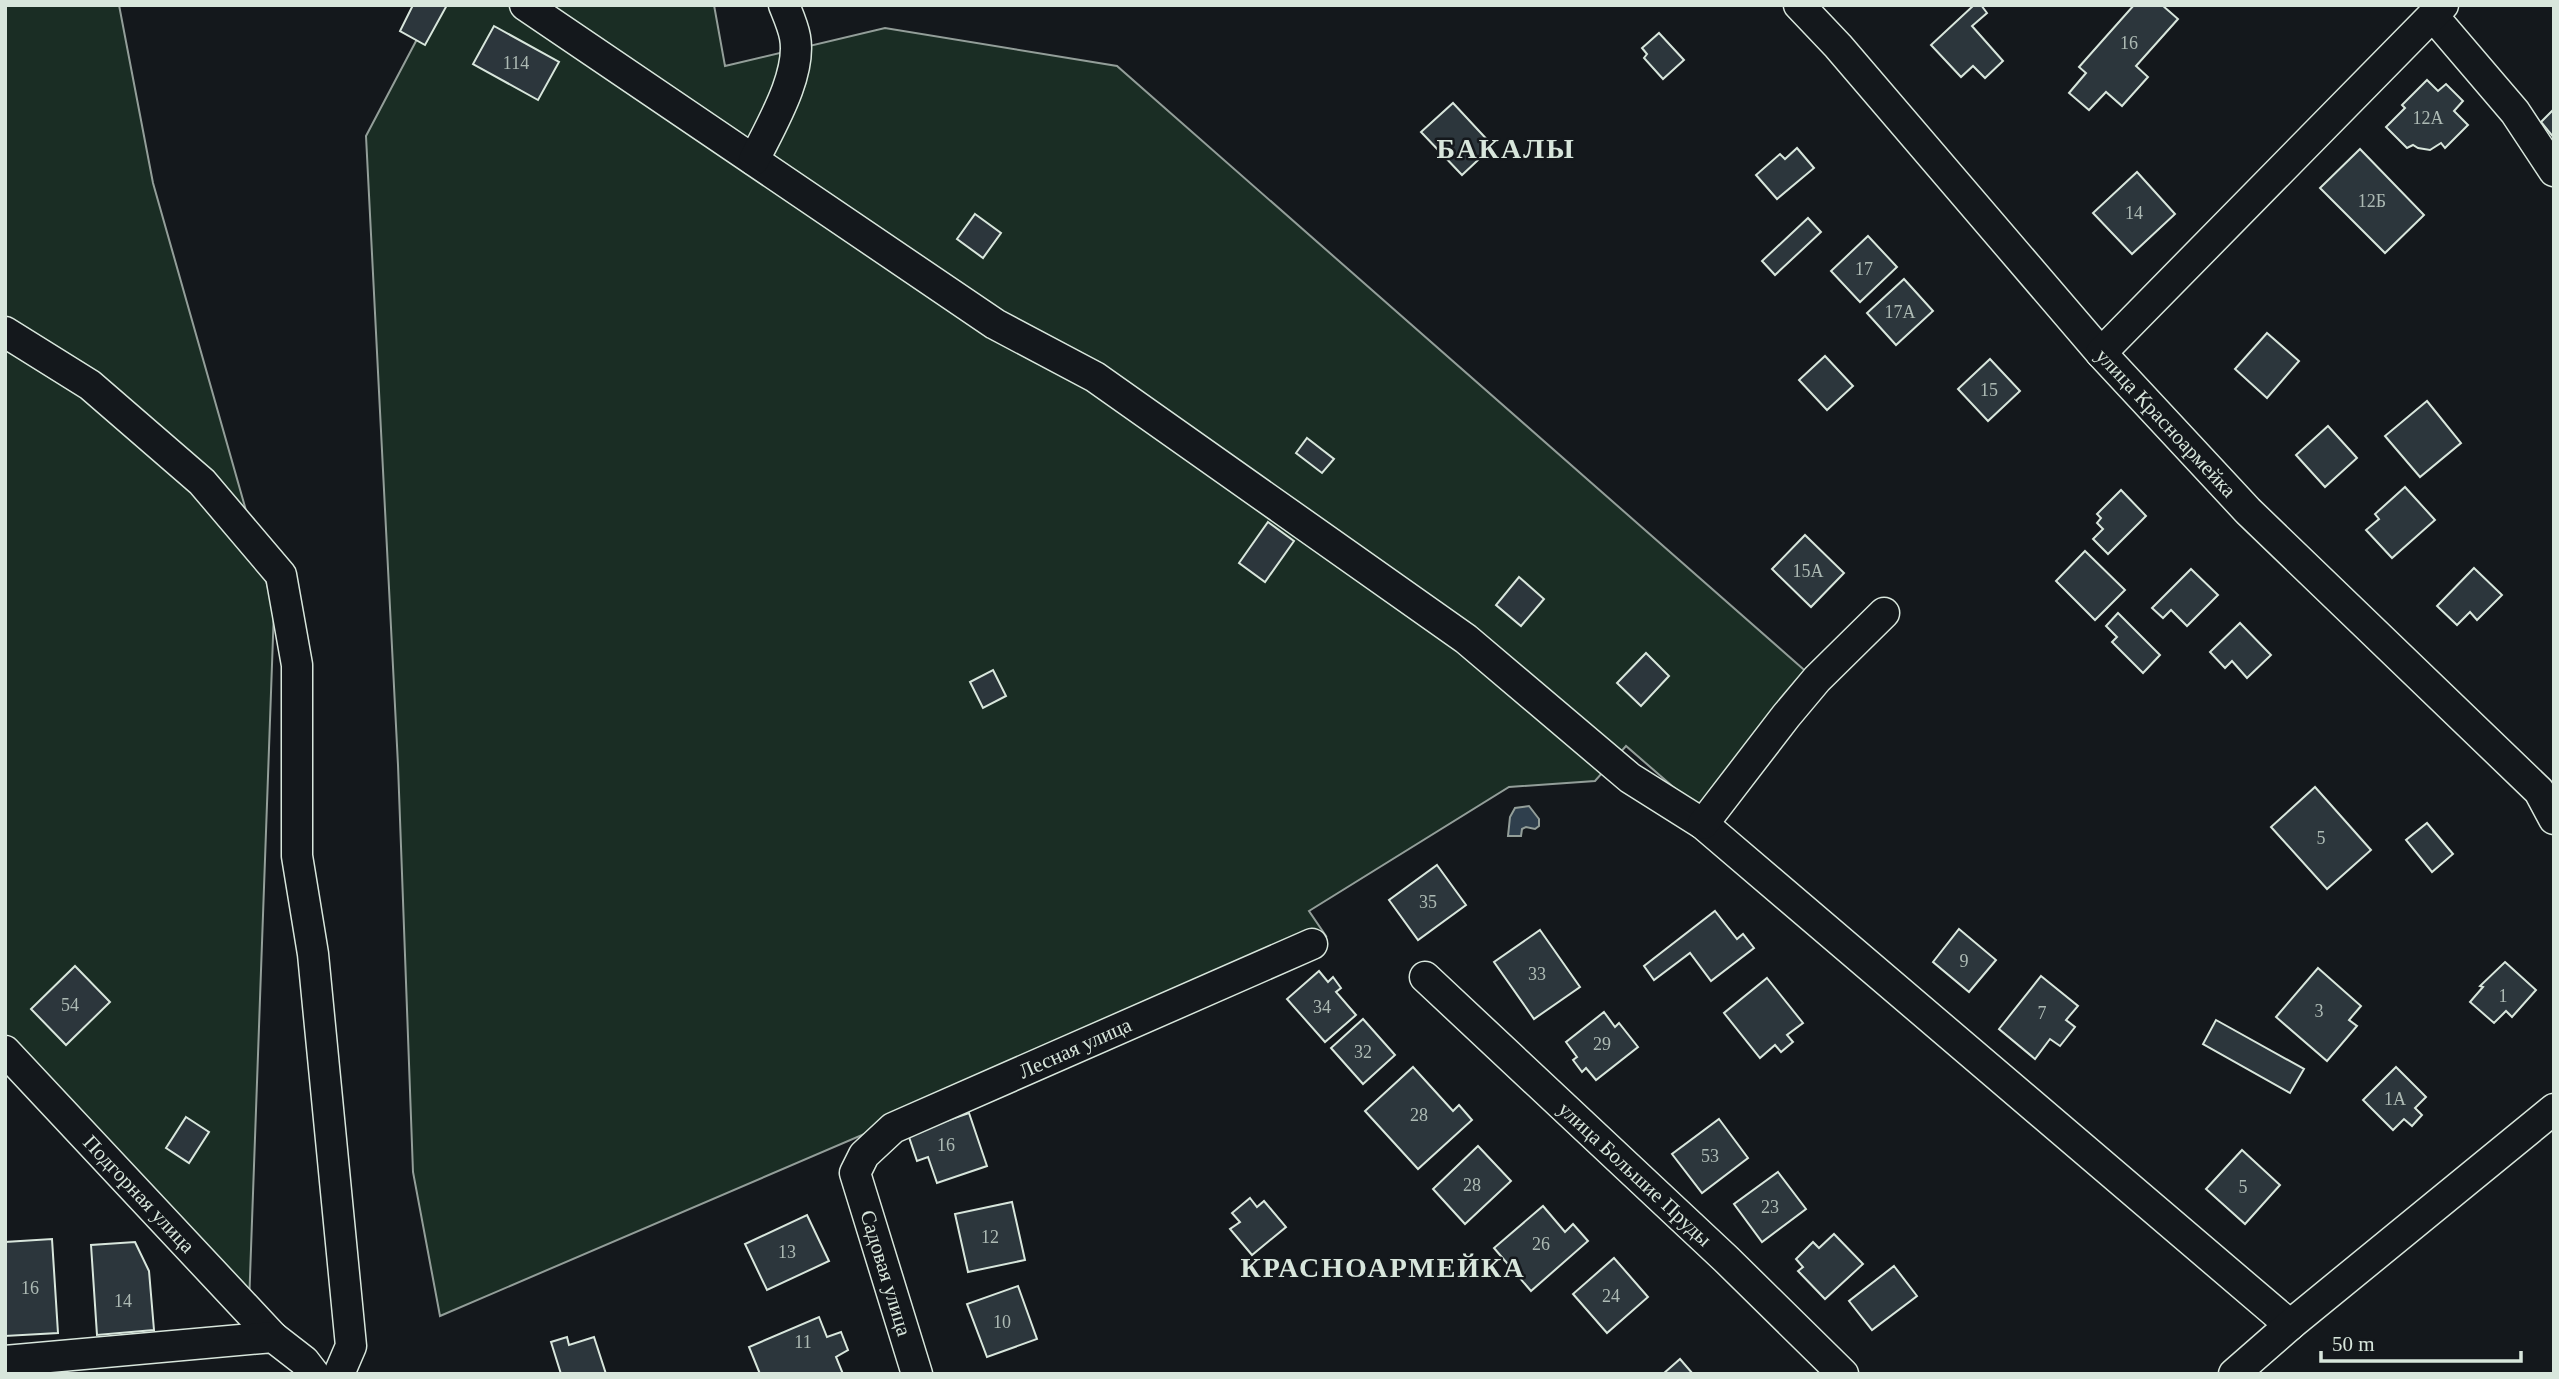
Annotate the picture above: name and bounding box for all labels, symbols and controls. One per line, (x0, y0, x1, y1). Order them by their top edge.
house number: 16 (2120, 33, 2138, 53)
house number: 114 (503, 53, 529, 73)
house number: 12А (2413, 108, 2444, 128)
district label: БАКАЛЫ (1436, 133, 1576, 164)
house number: 12Б (2358, 191, 2386, 211)
house number: 14 (2125, 203, 2143, 223)
house number: 17 (1855, 259, 1873, 279)
house number: 17А (1885, 302, 1916, 322)
street label: улица Красноармейка (2091, 344, 2242, 503)
house number: 15 (1980, 380, 1998, 400)
house number: 15А (1793, 561, 1824, 581)
house number: 5 (2317, 828, 2326, 848)
house number: 35 (1419, 892, 1437, 912)
house number: 9 (1960, 951, 1969, 971)
house number: 33 (1528, 964, 1546, 984)
house number: 1 (2499, 986, 2508, 1006)
house number: 54 (61, 995, 79, 1015)
house number: 34 (1313, 997, 1331, 1017)
house number: 3 (2315, 1001, 2324, 1021)
house number: 7 (2038, 1003, 2047, 1023)
street label: Лесная улица (1015, 1012, 1136, 1083)
house number: 29 (1593, 1034, 1611, 1054)
house number: 32 (1354, 1042, 1372, 1062)
house number: 1А (2384, 1089, 2406, 1109)
street label: улица Большие Пруды (1553, 1097, 1717, 1251)
house number: 28 (1410, 1105, 1428, 1125)
street label: Подгорная улица (78, 1130, 200, 1258)
house number: 16 (937, 1135, 955, 1155)
house number: 53 (1701, 1146, 1719, 1166)
house number: 28 (1463, 1175, 1481, 1195)
house number: 5 (2239, 1177, 2248, 1197)
house number: 23 (1761, 1197, 1779, 1217)
street label: Садовая улица (855, 1207, 917, 1339)
house number: 12 (981, 1227, 999, 1247)
house number: 26 (1532, 1234, 1550, 1254)
house number: 13 (778, 1242, 796, 1262)
district label: КРАСНОАРМЕЙКА (1240, 1252, 1526, 1283)
house number: 16 (21, 1278, 39, 1298)
house number: 24 (1602, 1286, 1620, 1306)
house number: 14 (114, 1291, 132, 1311)
house number: 10 (993, 1312, 1011, 1332)
scale bar (2321, 1320, 2520, 1364)
house number: 11 (794, 1332, 812, 1352)
text: 50 m (2332, 1332, 2375, 1356)

